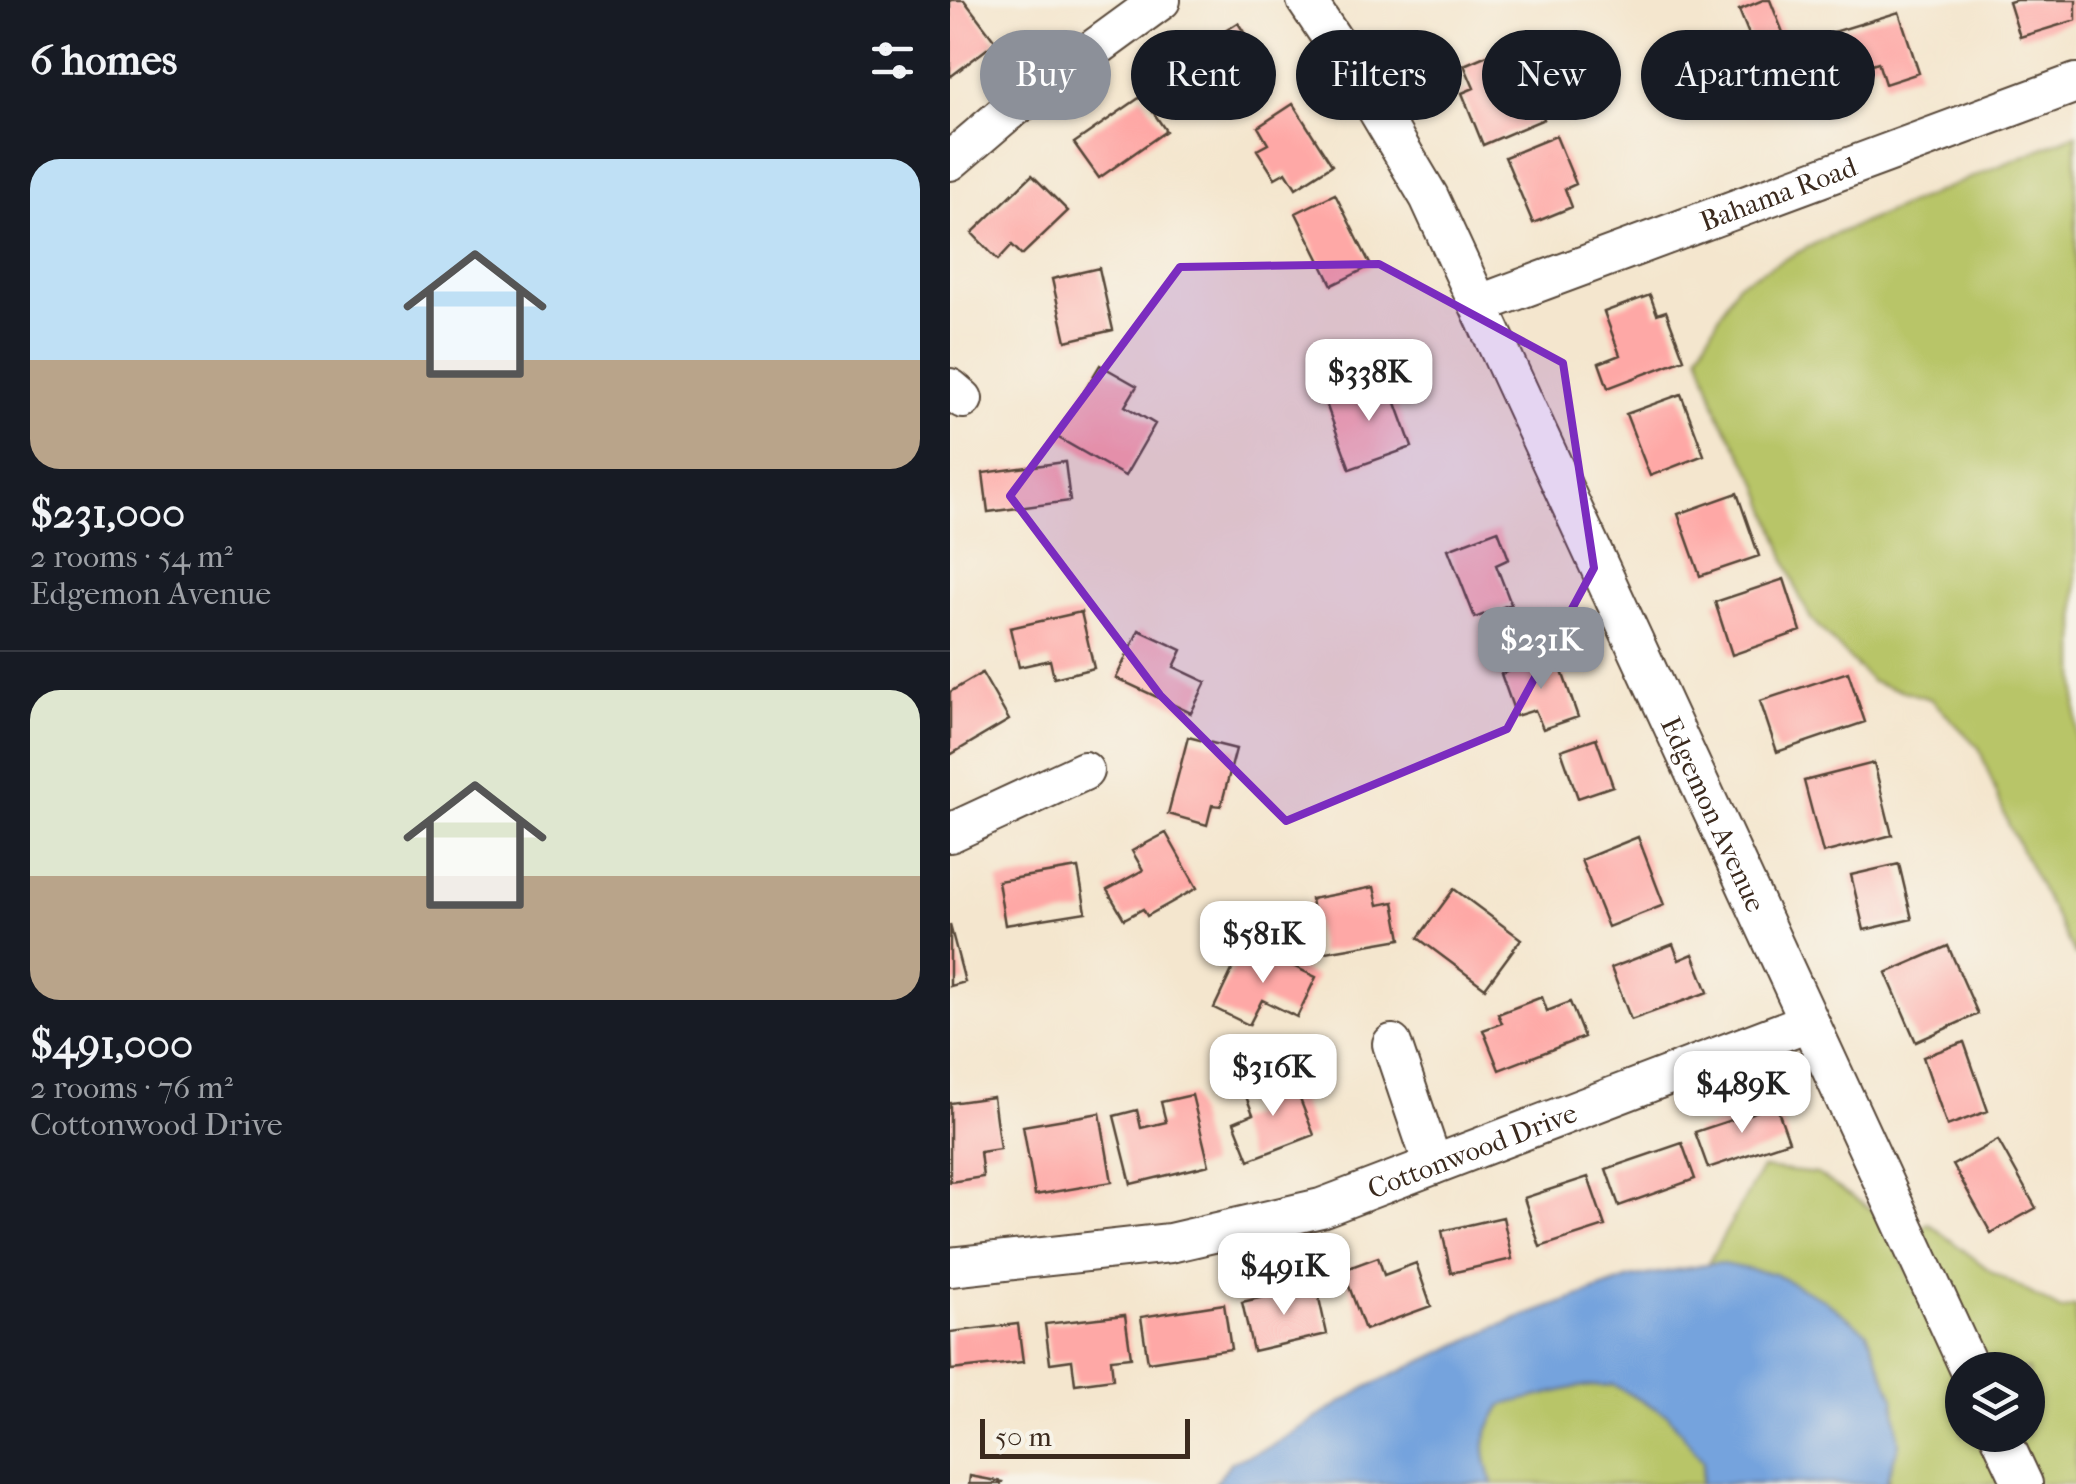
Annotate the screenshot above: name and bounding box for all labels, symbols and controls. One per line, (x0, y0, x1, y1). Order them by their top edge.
chip: Buy (980, 30, 1111, 120)
chip: Rent (1131, 30, 1276, 120)
chip: Filters (1296, 30, 1462, 120)
chip: New (1482, 30, 1621, 120)
chip: Apartment (1641, 30, 1875, 120)
icon: filters (865, 33, 920, 88)
text: 6 homes (30, 36, 177, 85)
street label: Bahama Road (1695, 149, 1862, 238)
icon: home (385, 224, 565, 404)
pin: $338K (1299, 339, 1439, 424)
text: $338K (1327, 353, 1411, 390)
text: $231,000 (30, 489, 185, 538)
text: 2 rooms · 54 m² (30, 538, 233, 575)
text: Edgemon Avenue (30, 575, 271, 612)
pin: $231K (1471, 607, 1611, 692)
text: $231K (1500, 621, 1582, 658)
street label: Edgemon Avenue (1654, 711, 1773, 917)
icon: home (385, 755, 565, 935)
pin: $581K (1193, 901, 1333, 986)
text: $581K (1222, 915, 1304, 952)
text: $491,000 (30, 1020, 193, 1069)
pin: $316K (1203, 1034, 1343, 1119)
text: $316K (1232, 1048, 1314, 1085)
pin: $489K (1672, 1051, 1812, 1136)
text: $489K (1696, 1065, 1788, 1102)
text: 2 rooms · 76 m² (30, 1069, 233, 1106)
street label: Cottonwood Drive (1363, 1095, 1581, 1205)
text: Cottonwood Drive (30, 1106, 283, 1143)
pin: $491K (1214, 1233, 1354, 1318)
text: $491K (1240, 1247, 1328, 1284)
map controls (1945, 1352, 2045, 1452)
button: layers (1945, 1352, 2045, 1452)
scale bar (980, 1414, 1190, 1458)
text: 50 m (995, 1420, 1052, 1453)

